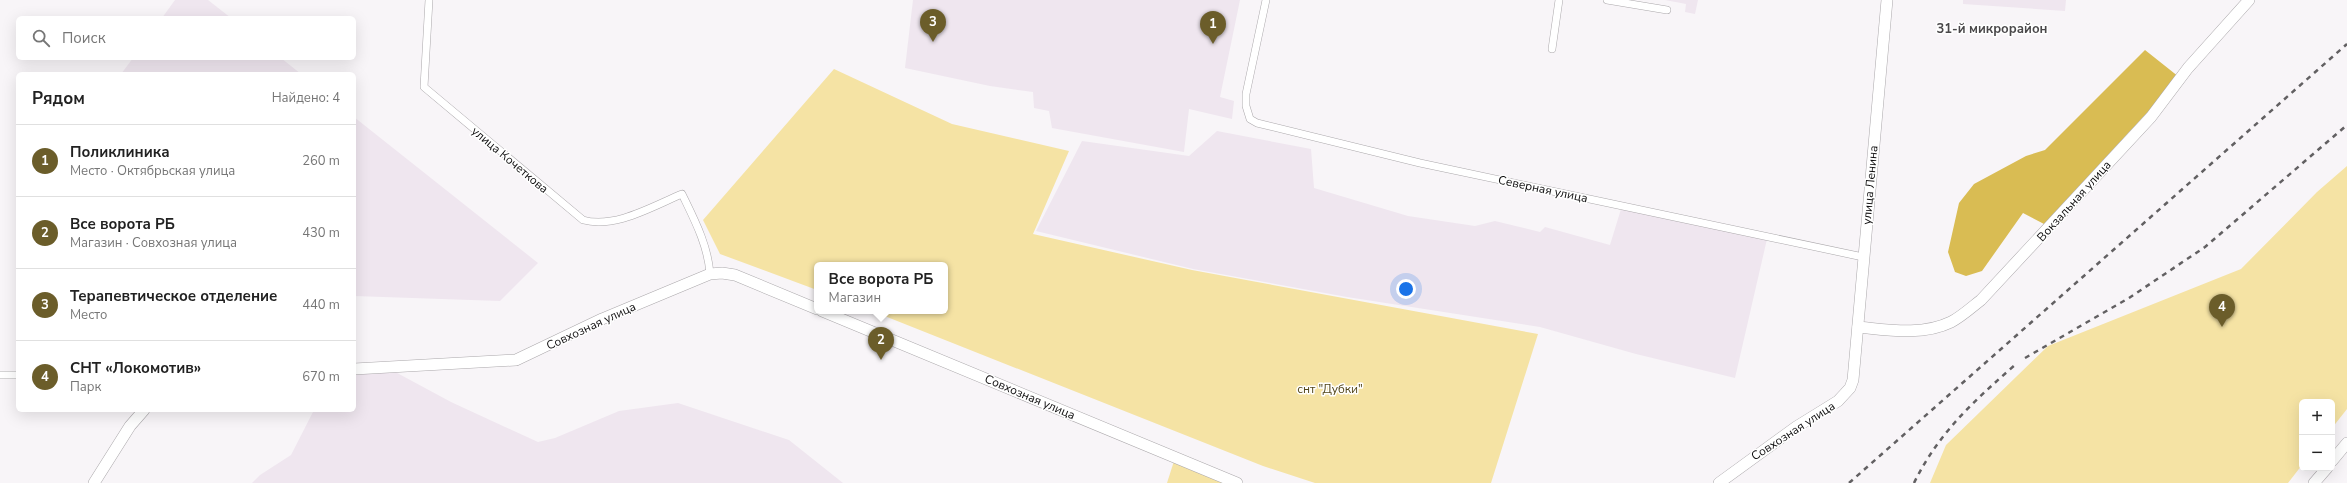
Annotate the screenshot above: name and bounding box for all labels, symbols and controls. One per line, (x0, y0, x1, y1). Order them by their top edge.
pin: 3 (920, 9, 946, 42)
pin: 1 (1200, 11, 1226, 44)
search box (16, 16, 356, 60)
district label: 31-й микрорайон (1937, 20, 2047, 38)
icon: search (30, 27, 52, 49)
text: Поиск (62, 28, 106, 48)
text: Рядом (32, 87, 85, 110)
text: Найдено: 4 (272, 89, 340, 107)
street label: улица Кочеткова (468, 123, 552, 197)
text: Поликлиника (70, 142, 170, 162)
street label: улица Ленина (1859, 145, 1881, 225)
text: 1 (41, 152, 49, 170)
text: 260 m (302, 152, 340, 170)
street label: Вокзальная улица (2033, 157, 2115, 245)
text: Место · Октябрьская улица (70, 162, 235, 180)
street label: Северная улица (1497, 172, 1589, 206)
text: Все ворота РБ (70, 214, 175, 234)
text: 2 (41, 224, 49, 242)
text: 430 m (302, 224, 340, 242)
text: Магазин · Совхозная улица (70, 234, 237, 252)
popup (814, 262, 948, 314)
text: Все ворота РБ (829, 269, 933, 289)
your location (1396, 279, 1416, 299)
text: Терапевтическое отделение (70, 286, 277, 306)
text: Магазин (829, 289, 881, 307)
pin: 4 (2209, 294, 2235, 327)
text: 3 (41, 296, 49, 314)
text: 440 m (302, 296, 340, 314)
street label: Совхозная улица (544, 298, 638, 354)
text: Место (70, 306, 107, 324)
pin: 2 (868, 327, 894, 360)
text: СНТ «Локомотив» (70, 358, 201, 378)
text: 4 (41, 368, 49, 386)
text: 670 m (302, 368, 340, 386)
street label: Совхозная улица (982, 371, 1078, 423)
text: Парк (70, 378, 101, 396)
park label: снт "Дубки" (1297, 381, 1363, 397)
street label: Совхозная улица (1748, 398, 1838, 464)
map controls (2299, 399, 2335, 471)
button: + (2299, 399, 2335, 435)
button: − (2299, 435, 2335, 471)

